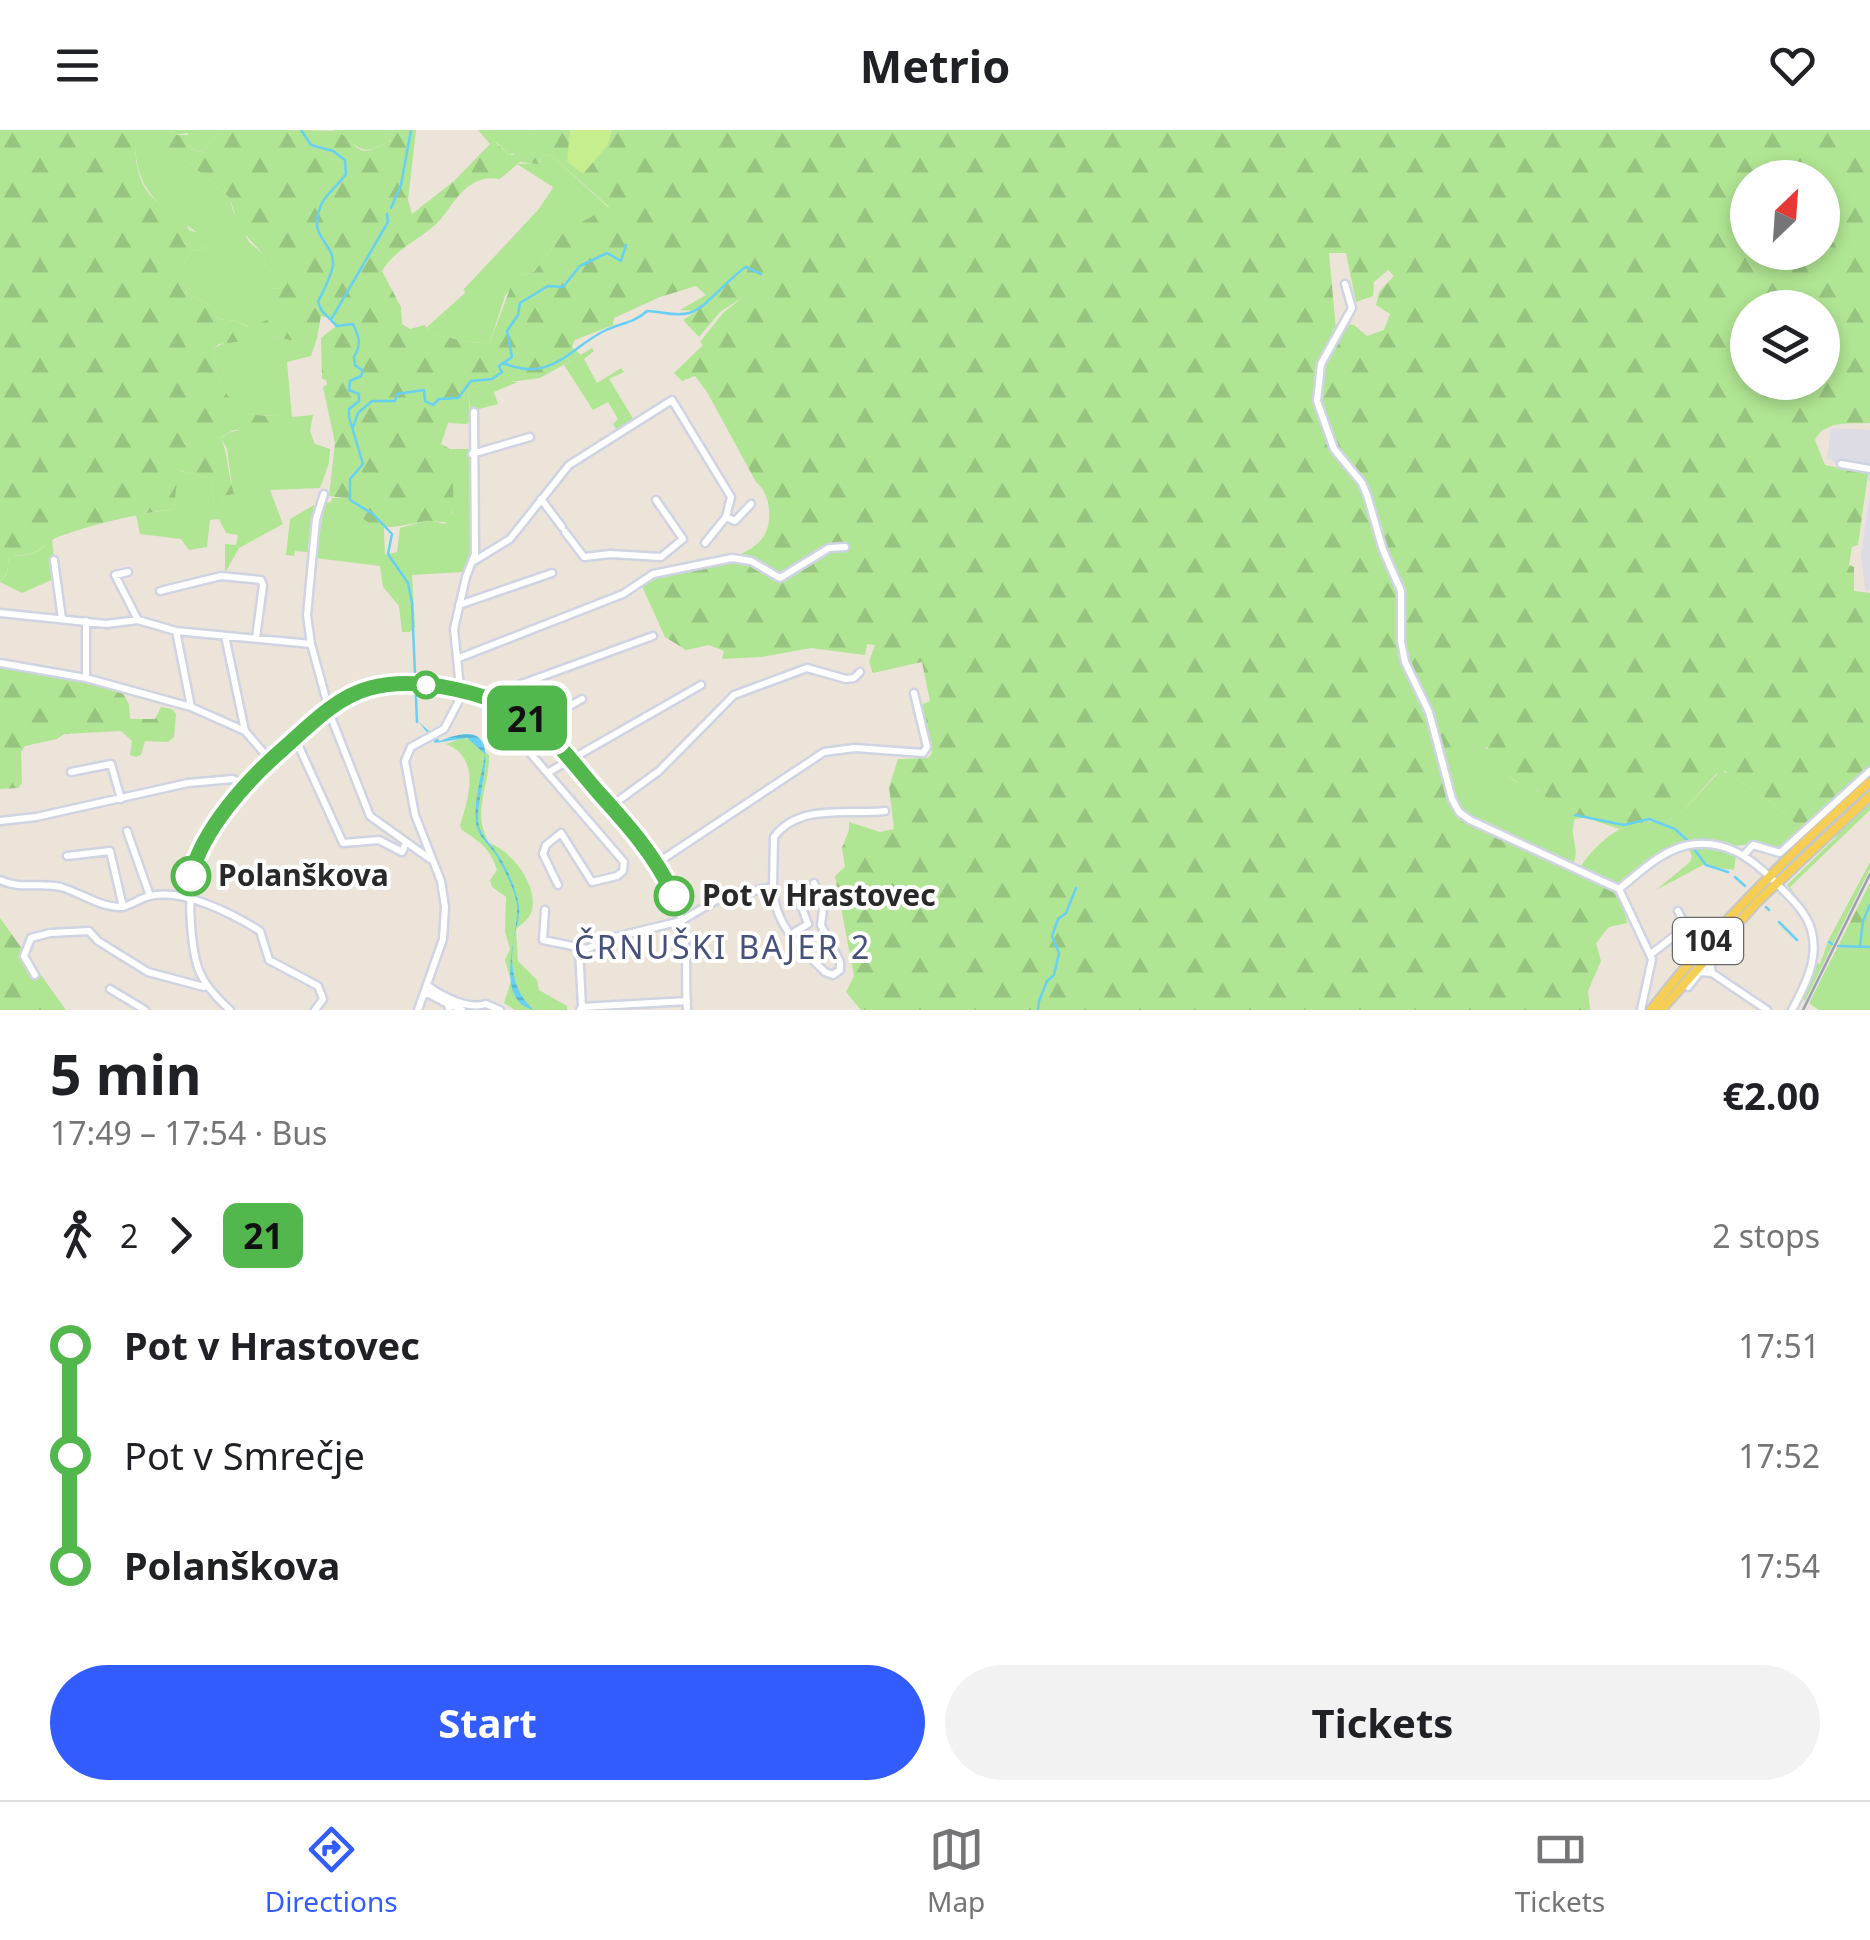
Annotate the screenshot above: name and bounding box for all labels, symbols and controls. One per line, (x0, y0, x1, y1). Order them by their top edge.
text: Metrio (860, 35, 1010, 96)
icon: menu (50, 38, 105, 93)
icon: heart (1765, 38, 1820, 93)
north arrow (1730, 160, 1840, 270)
map controls (1730, 160, 1840, 400)
button: layers (1730, 290, 1840, 400)
unlabelled marker (413, 672, 439, 698)
line badge: 21 (482, 686, 572, 750)
text: 21 (507, 695, 547, 742)
place label: Polanškova (218, 854, 389, 895)
marker: Polanškova (172, 857, 210, 895)
place label: Pot v Hrastovec (702, 874, 936, 915)
marker: Pot v Hrastovec (655, 877, 693, 915)
road number: 104 (1673, 918, 1743, 964)
district label: ČRNUŠKI BAJER 2 (574, 925, 872, 968)
text: 5 min (50, 1036, 202, 1111)
text: €2.00 (1722, 1069, 1820, 1121)
text: 17:49 – 17:54 · Bus (50, 1111, 327, 1154)
icon: walk (50, 1208, 105, 1263)
icon: forward (153, 1208, 208, 1263)
text: 21 (243, 1212, 283, 1259)
text: 2 (120, 1214, 138, 1257)
text: 2 stops (1712, 1214, 1820, 1257)
text: Pot v Hrastovec (124, 1319, 420, 1371)
text: 17:51 (1738, 1324, 1820, 1367)
text: Pot v Smrečje (124, 1429, 365, 1481)
text: 17:52 (1738, 1434, 1820, 1477)
text: Polanškova (124, 1539, 340, 1591)
text: 17:54 (1738, 1544, 1820, 1587)
button: Start (50, 1665, 925, 1780)
button: Tickets (945, 1665, 1820, 1780)
tab: Directions (265, 1822, 398, 1920)
tab: Map (927, 1822, 985, 1920)
tab: Tickets (1515, 1822, 1605, 1920)

